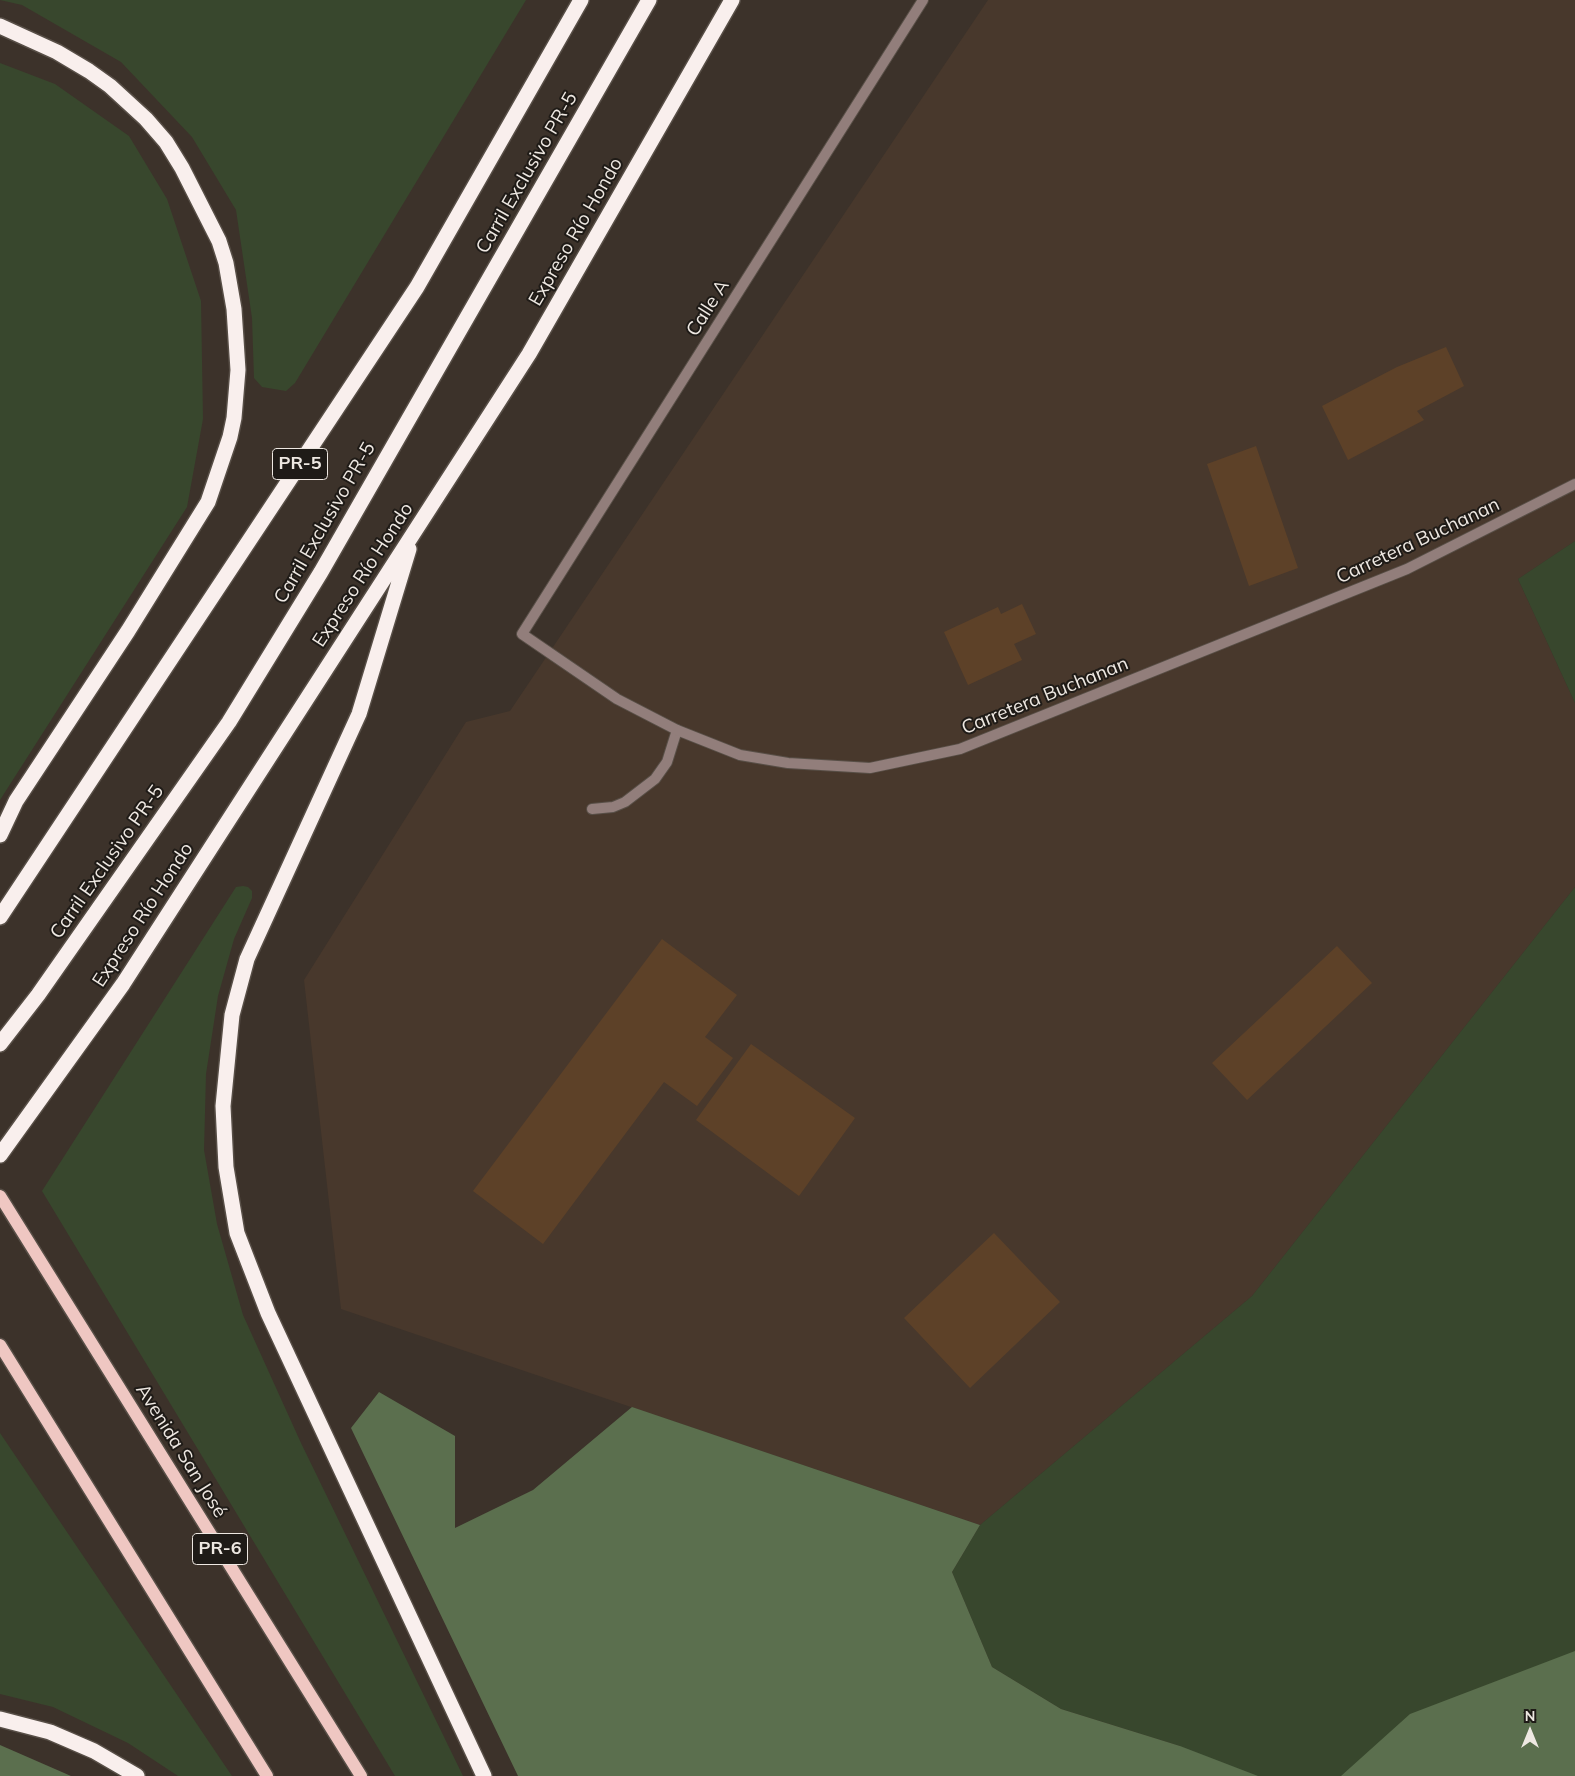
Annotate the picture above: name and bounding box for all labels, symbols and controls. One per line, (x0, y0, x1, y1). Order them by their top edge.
street label: Carril Exclusivo PR-5 (472, 88, 582, 258)
street label: Expreso Río Hondo (524, 154, 628, 310)
street label: Calle A (682, 276, 734, 340)
street label: Carril Exclusivo PR-5 (270, 438, 380, 608)
road number: PR-5 (272, 448, 328, 479)
street label: Carretera Buchanan (1333, 493, 1503, 589)
street label: Expreso Río Hondo (308, 499, 418, 651)
street label: Carretera Buchanan (958, 652, 1132, 740)
street label: Carril Exclusivo PR-5 (45, 781, 169, 943)
street label: Expreso Río Hondo (88, 839, 198, 991)
street label: Avenida San José (131, 1380, 231, 1522)
road number: PR-6 (192, 1534, 248, 1565)
north arrow (1505, 1706, 1555, 1756)
text: N (1525, 1707, 1535, 1725)

